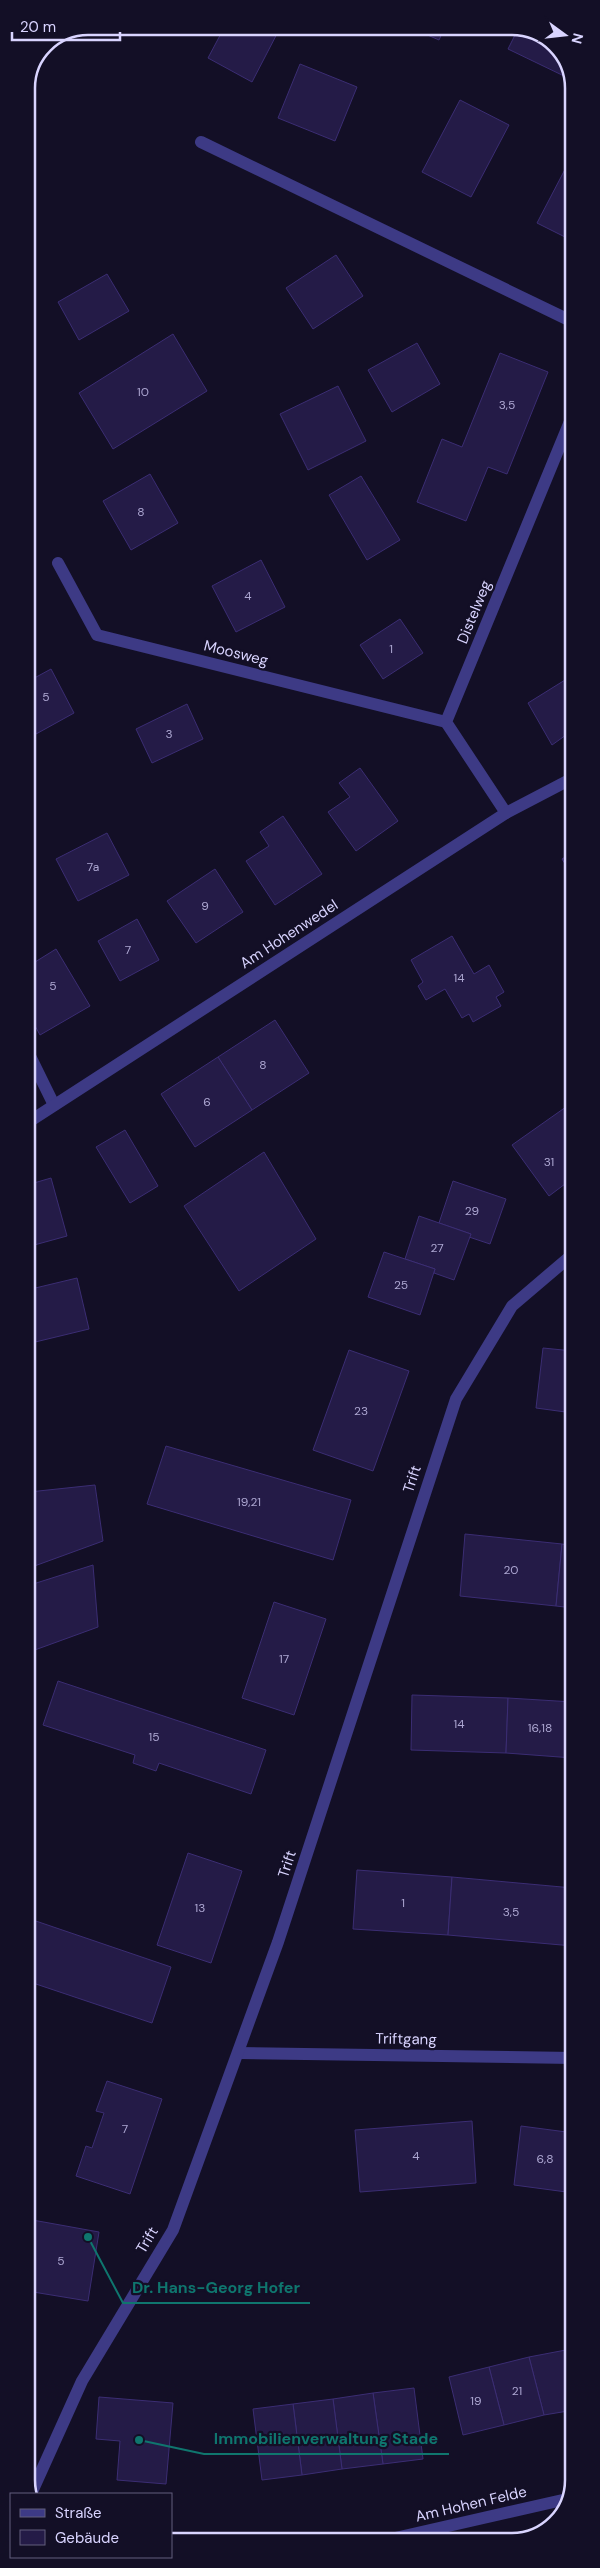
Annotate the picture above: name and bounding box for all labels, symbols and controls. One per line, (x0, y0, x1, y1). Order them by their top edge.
scale bar (12, 10, 120, 42)
north arrow (540, 10, 590, 60)
text: 20 m (20, 17, 56, 37)
text: N (568, 31, 588, 46)
house number: 10 (137, 384, 149, 400)
house number: 3,5 (499, 397, 515, 413)
house number: 8 (137, 504, 145, 520)
street label: Distelweg (452, 577, 496, 647)
house number: 4 (244, 588, 252, 604)
street label: Moosweg (202, 635, 270, 671)
house number: 1 (389, 641, 393, 657)
house number: 5 (42, 689, 50, 705)
house number: 3 (165, 726, 173, 742)
house number: 7a (87, 859, 99, 875)
street label: Am Hohenwedel (236, 895, 342, 973)
house number: 9 (201, 898, 209, 914)
house number: 7 (125, 942, 131, 958)
house number: 14 (453, 970, 465, 986)
house number: 5 (49, 978, 57, 994)
house number: 8 (259, 1057, 267, 1073)
house number: 6 (203, 1094, 211, 1110)
house number: 31 (544, 1154, 554, 1170)
house number: 29 (465, 1203, 479, 1219)
house number: 27 (430, 1240, 444, 1256)
house number: 25 (394, 1277, 408, 1293)
house number: 23 (354, 1403, 368, 1419)
street label: Trift (398, 1463, 426, 1495)
house number: 19,21 (237, 1494, 261, 1510)
house number: 20 (503, 1562, 519, 1578)
house number: 17 (279, 1651, 289, 1667)
house number: 14 (453, 1716, 465, 1732)
house number: 16,18 (528, 1720, 552, 1736)
house number: 15 (148, 1729, 160, 1745)
street label: Trift (273, 1848, 301, 1880)
house number: 1 (401, 1895, 405, 1911)
house number: 13 (195, 1900, 205, 1916)
house number: 3,5 (503, 1904, 519, 1920)
street label: Triftgang (375, 2028, 437, 2050)
house number: 7 (122, 2121, 128, 2137)
house number: 4 (412, 2148, 420, 2164)
house number: 6,8 (536, 2151, 554, 2167)
street label: Trift (131, 2223, 163, 2257)
house number: 5 (57, 2253, 65, 2269)
callout: Dr. Hans-Georg Hofer (123, 2272, 310, 2303)
text: Dr. Hans-Georg Hofer (132, 2277, 300, 2298)
house number: 21 (512, 2383, 522, 2399)
house number: 19 (470, 2393, 482, 2409)
callout: Immobilienverwaltung Stade (204, 2423, 449, 2454)
text: Immobilienverwaltung Stade (214, 2428, 438, 2449)
street label: Am Hohen Felde (413, 2481, 529, 2527)
legend (10, 2493, 172, 2558)
text: Straße (55, 2503, 102, 2523)
text: Gebäude (55, 2528, 119, 2548)

